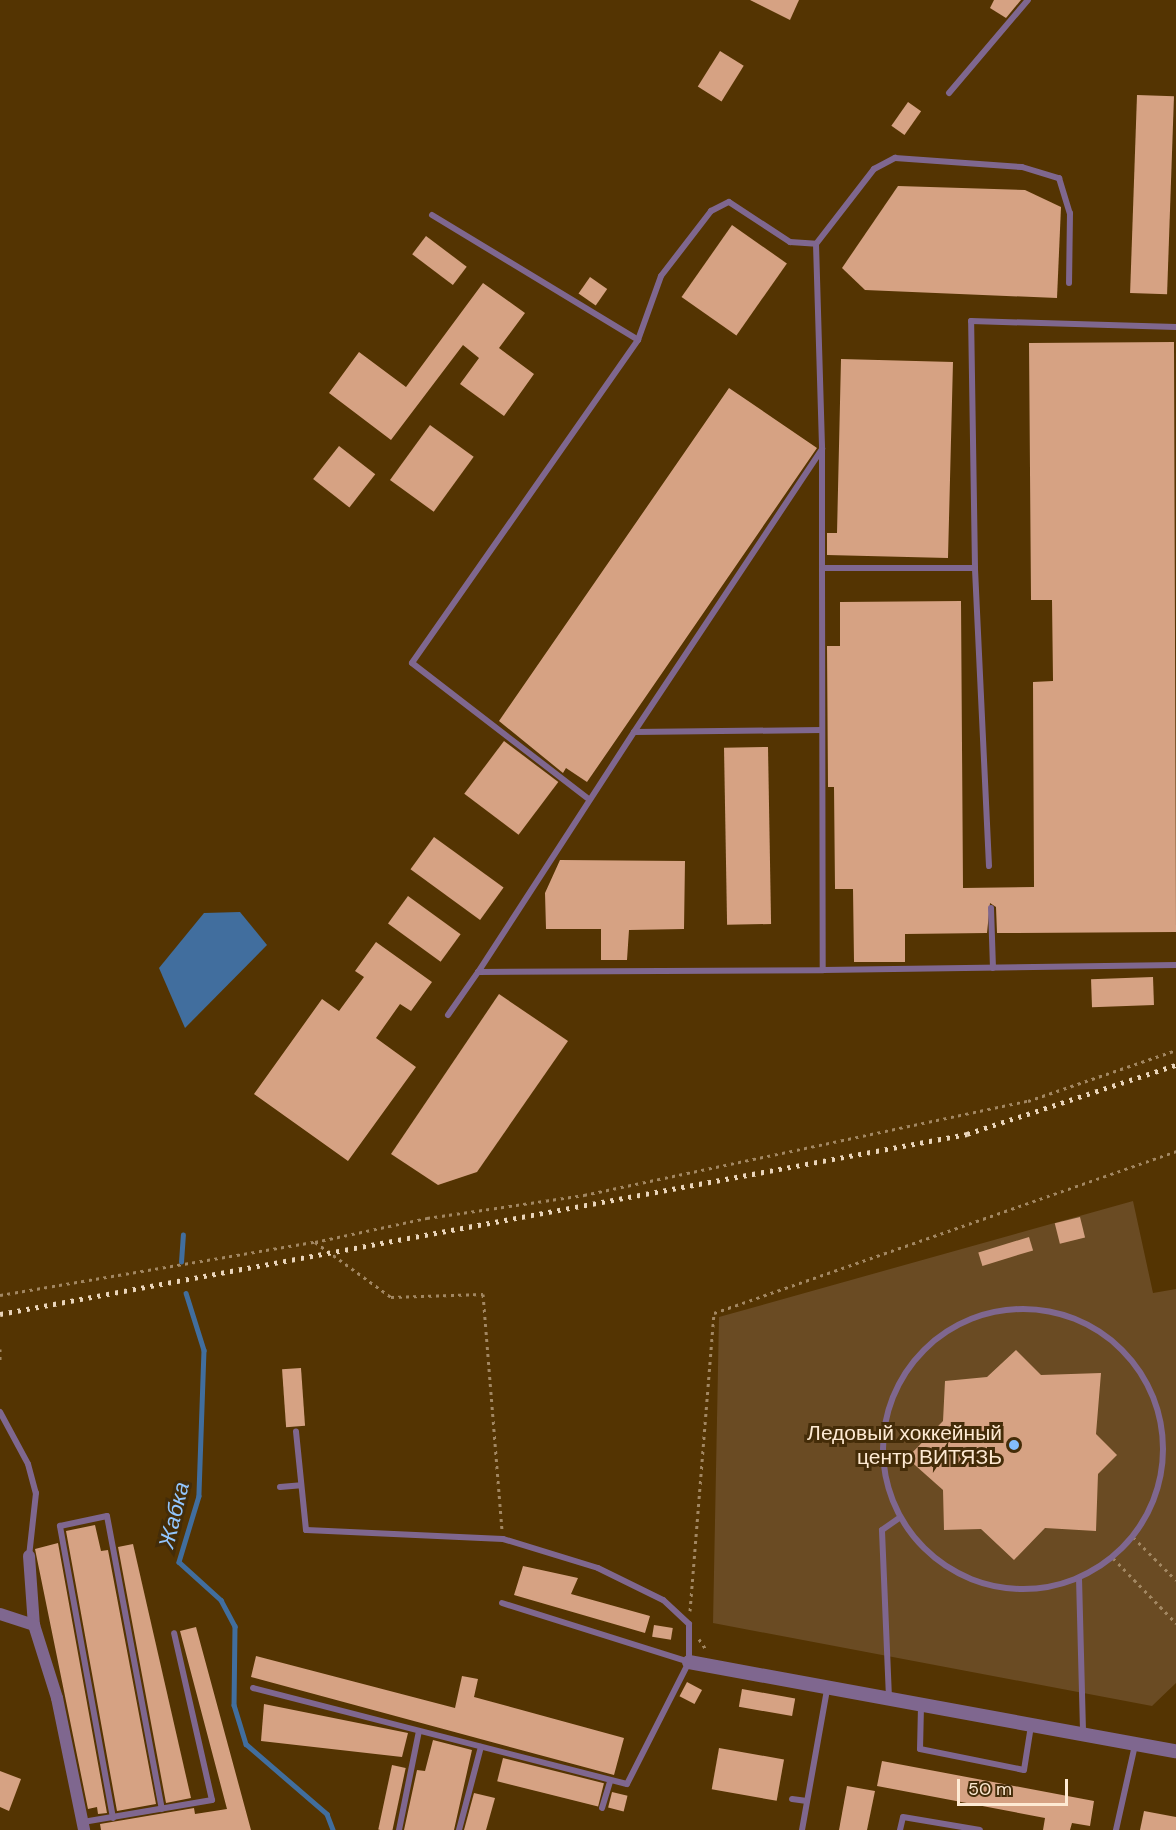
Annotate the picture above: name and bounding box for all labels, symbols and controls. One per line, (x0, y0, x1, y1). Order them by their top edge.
place label: Ледовый хоккейный центр ВИТЯЗЬ (807, 1420, 1002, 1470)
marker: Ледовый хоккейный центр ВИТЯЗЬ (1007, 1438, 1021, 1452)
water label: Жабка (153, 1479, 195, 1551)
scale bar (960, 1767, 1071, 1805)
text: 50 m (968, 1777, 1012, 1801)

